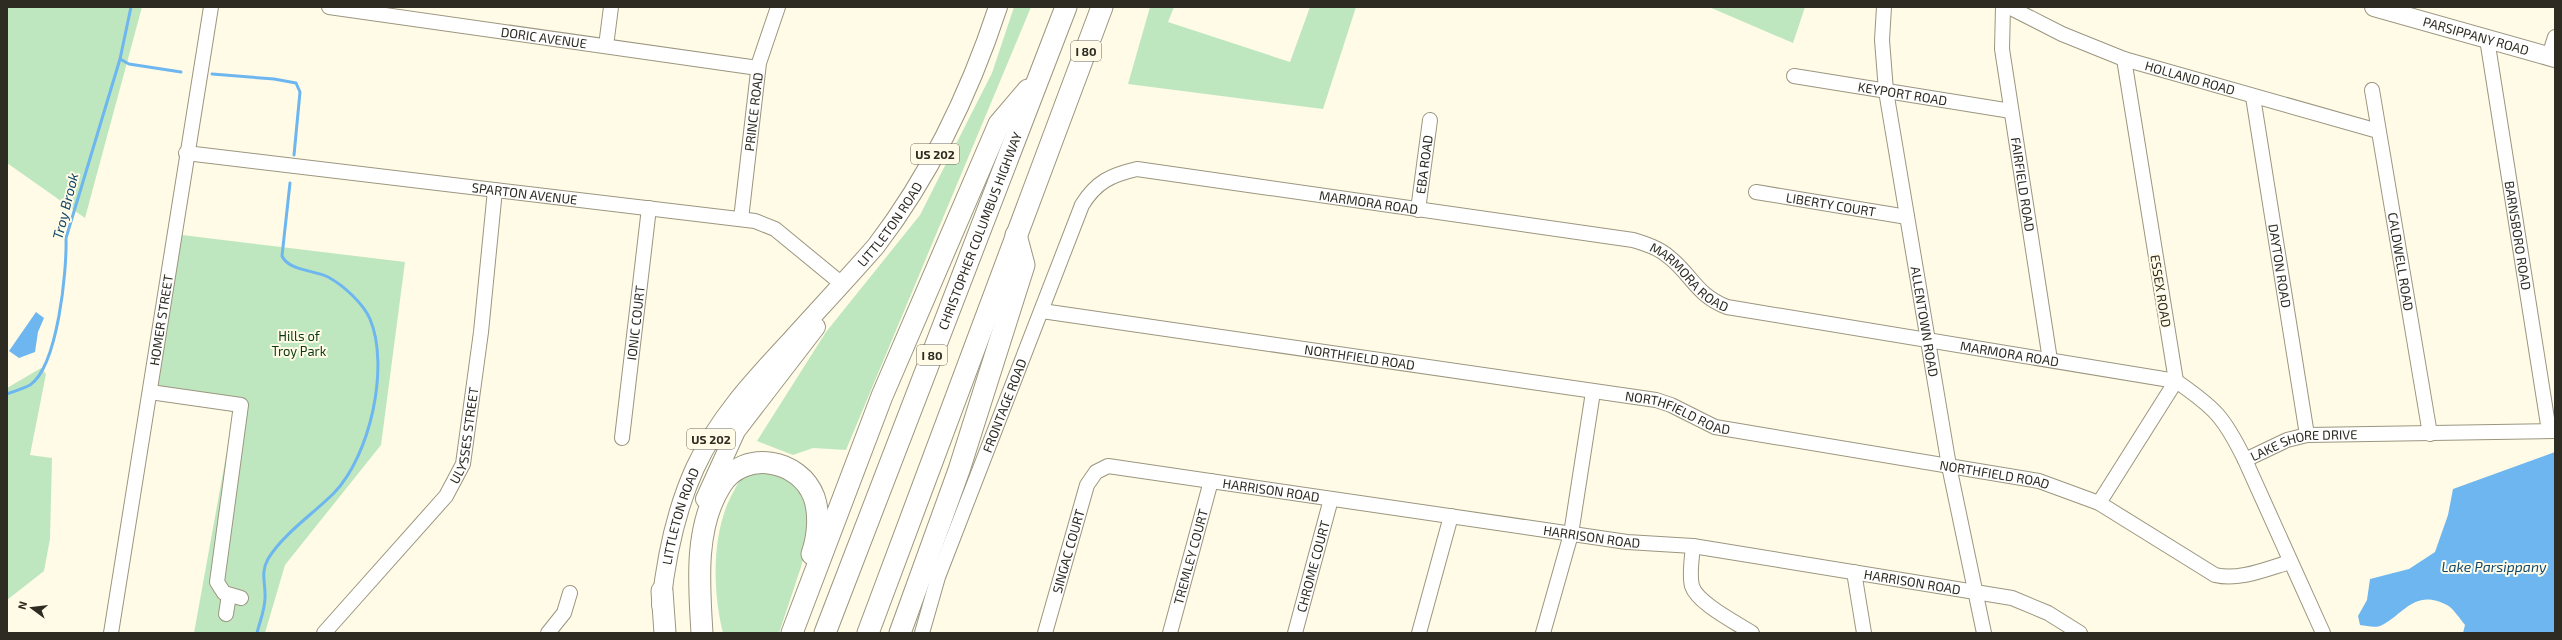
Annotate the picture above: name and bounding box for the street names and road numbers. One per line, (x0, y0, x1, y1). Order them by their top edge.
street label: PARSIPPANY ROAD (2421, 13, 2531, 58)
street label: DORIC AVENUE (500, 24, 588, 52)
road number: I 80 (1071, 41, 1101, 61)
street label: HOLLAND ROAD (2143, 57, 2237, 98)
street label: PRINCE ROAD (741, 71, 766, 152)
street label: KEYPORT ROAD (1857, 78, 1948, 109)
street label: CHRISTOPHER COLUMBUS HIGHWAY (935, 129, 1025, 332)
street label: EBA ROAD (1412, 134, 1436, 195)
street label: FAIRFIELD ROAD (2008, 136, 2038, 233)
road number: US 202 (911, 144, 959, 164)
street label: SPARTON AVENUE (471, 179, 578, 208)
street label: LITTLETON ROAD (854, 179, 926, 270)
street label: BARNSBORO ROAD (2502, 180, 2535, 291)
street label: MARMORA ROAD (1318, 187, 1419, 217)
street label: LIBERTY COURT (1785, 189, 1878, 220)
street label: CALDWELL ROAD (2385, 211, 2417, 312)
street label: DAYTON ROAD (2265, 223, 2295, 309)
street label: MARMORA ROAD (1647, 239, 1731, 315)
street label: ESSEX ROAD (2147, 254, 2175, 328)
street label: ALLENTOWN ROAD (1908, 265, 1942, 378)
street label: HOMER STREET (146, 273, 176, 367)
street label: IONIC COURT (623, 284, 648, 361)
street label: MARMORA ROAD (1959, 338, 2060, 370)
street label: NORTHFIELD ROAD (1303, 341, 1416, 373)
road number: I 80 (917, 345, 947, 365)
street label: FRONTAGE ROAD (979, 356, 1030, 455)
street label: ULYSSES STREET (446, 386, 481, 486)
street label: NORTHFIELD ROAD (1624, 388, 1731, 437)
street label: LAKE SHORE DRIVE (2248, 426, 2358, 464)
road number: US 202 (687, 429, 735, 449)
street label: NORTHFIELD ROAD (1938, 457, 2052, 492)
street label: LITTLETON ROAD (659, 465, 702, 566)
street label: HARRISON ROAD (1222, 475, 1321, 505)
street label: SINGAC COURT (1049, 507, 1088, 595)
street label: TREMLEY COURT (1170, 507, 1211, 606)
street label: CHROME COURT (1293, 518, 1333, 614)
street label: HARRISON ROAD (1542, 522, 1641, 551)
street label: HARRISON ROAD (1863, 566, 1962, 598)

